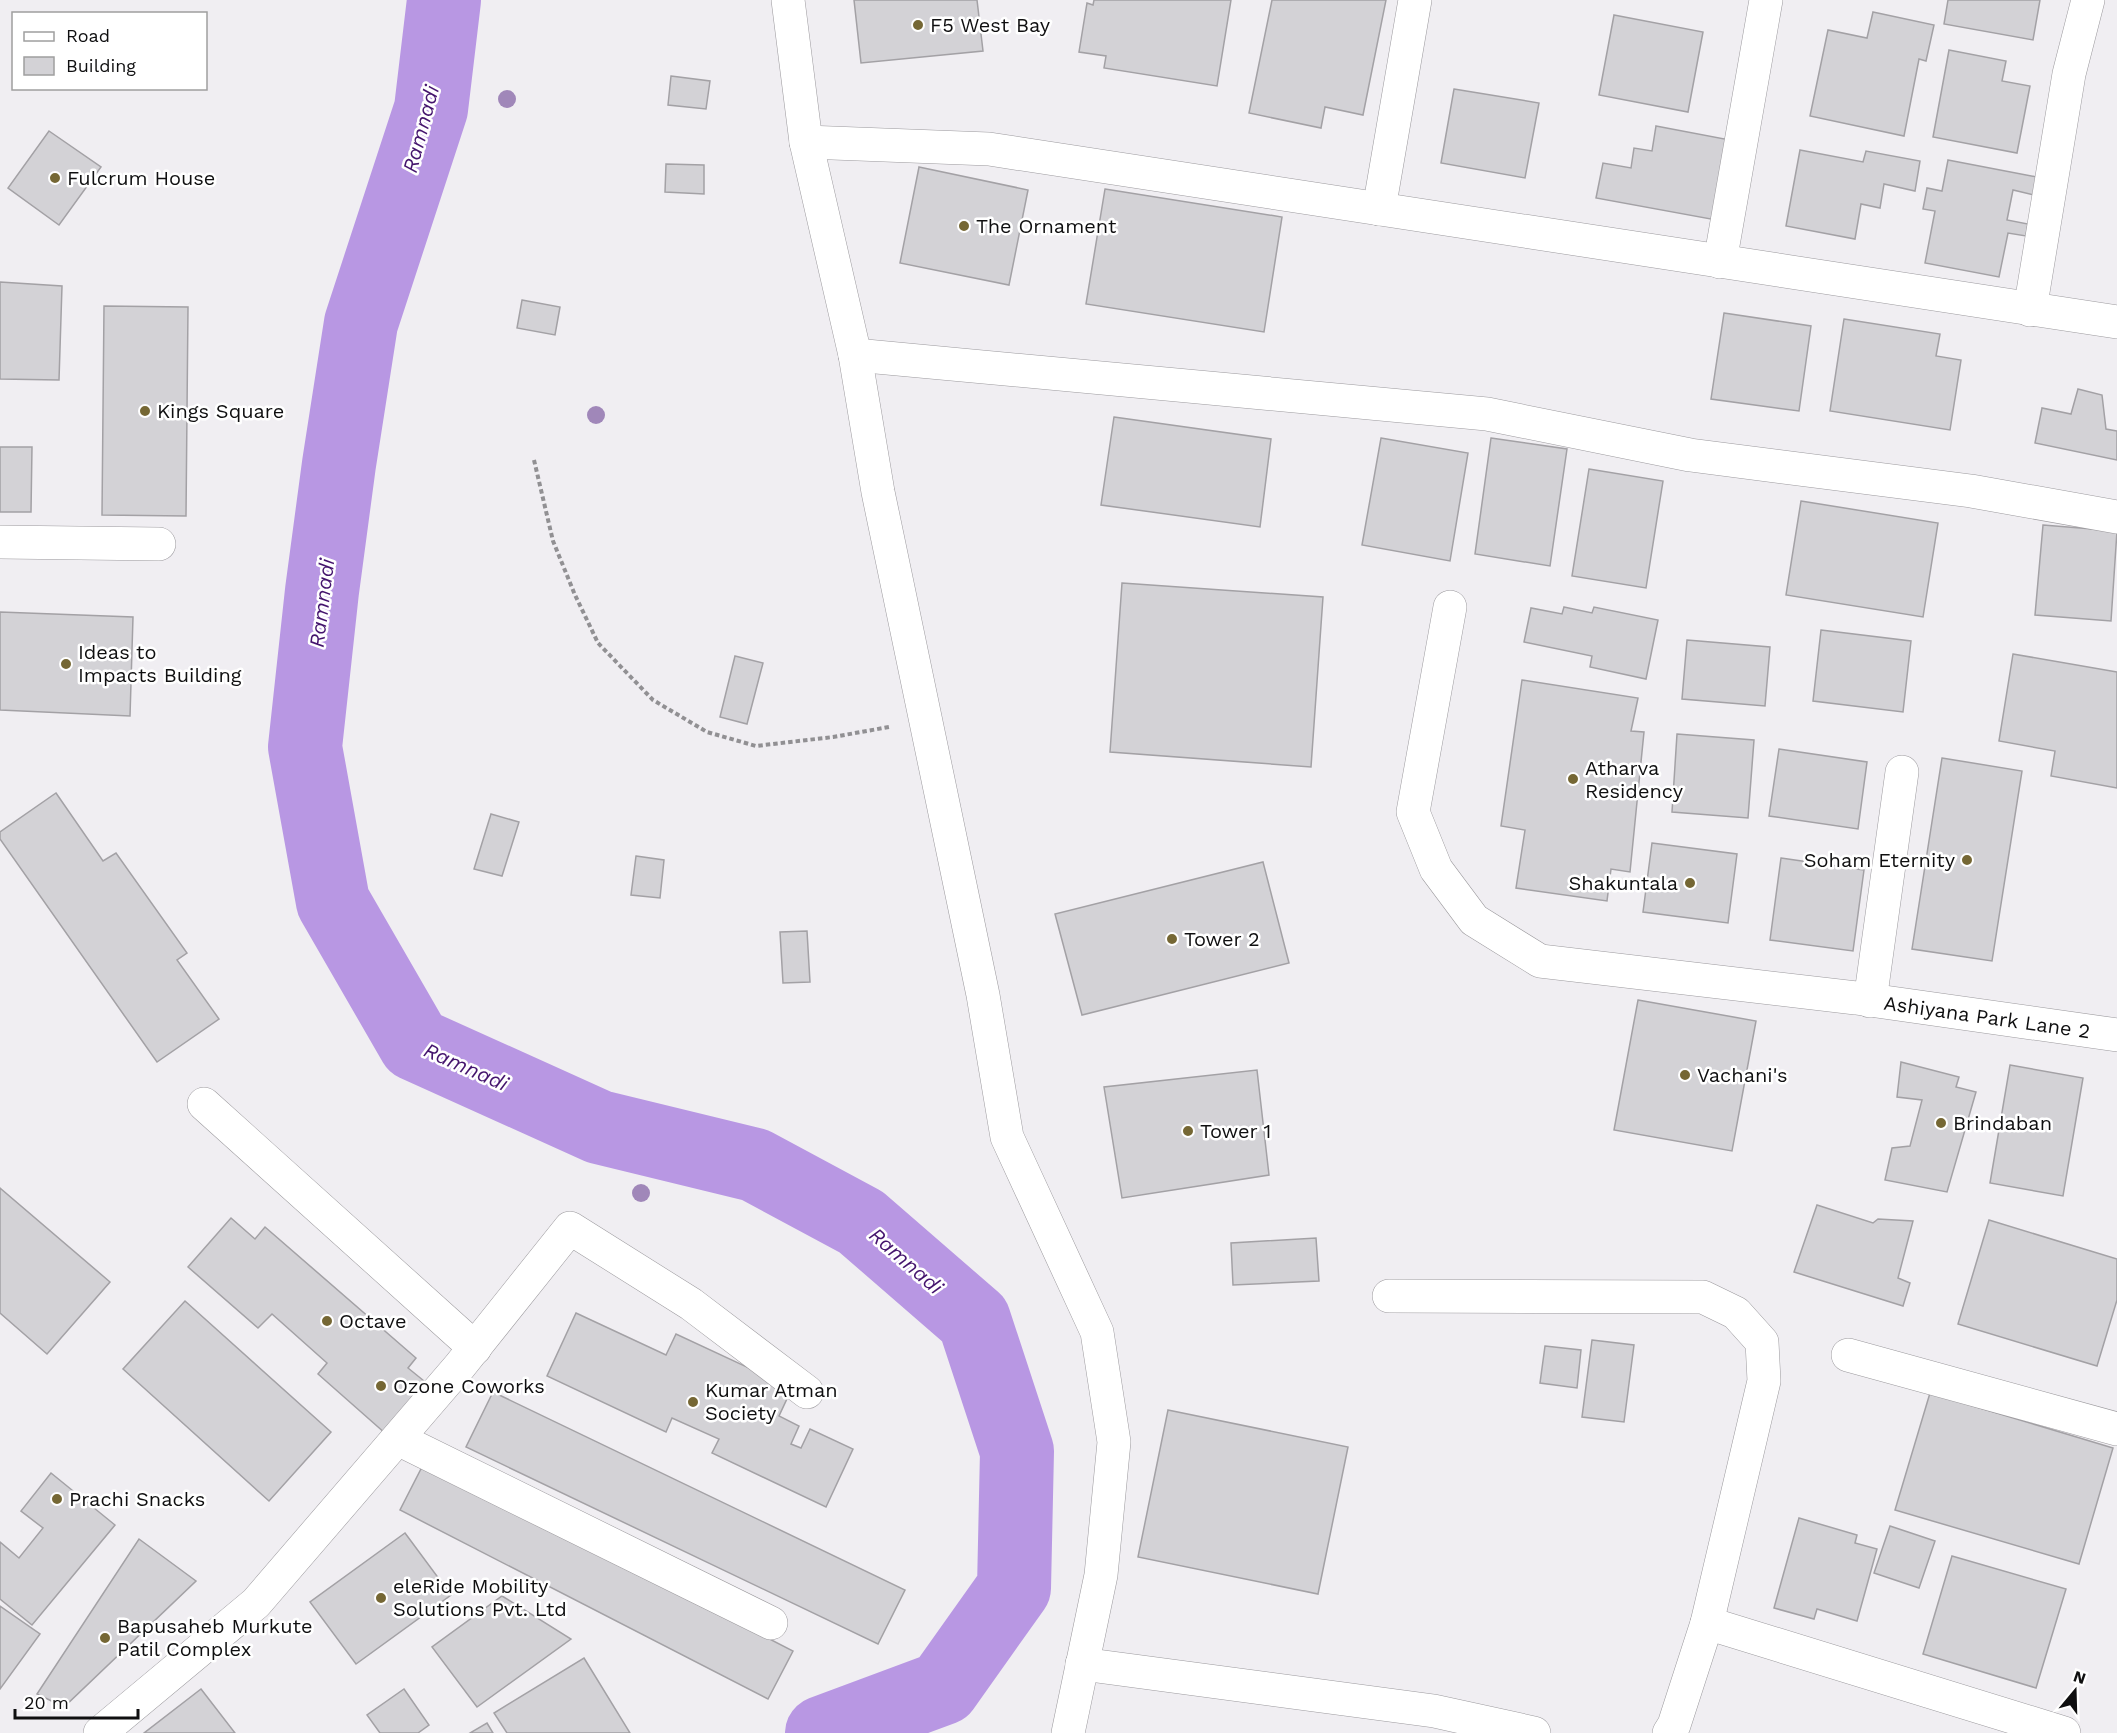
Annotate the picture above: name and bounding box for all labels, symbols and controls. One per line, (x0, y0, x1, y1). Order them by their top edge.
legend (12, 12, 207, 90)
place label: F5 West Bay (930, 13, 1051, 37)
marker: F5 West Bay (911, 18, 925, 32)
text: Road (66, 25, 110, 46)
text: Building (66, 55, 136, 76)
water label: Ramnadi (397, 82, 444, 175)
place label: Fulcrum House (67, 166, 215, 190)
marker: Fulcrum House (48, 171, 62, 185)
place label: The Ornament (976, 214, 1117, 238)
marker: The Ornament (957, 219, 971, 233)
place label: Kings Square (157, 399, 284, 423)
marker: Kings Square (138, 404, 152, 418)
water label: Ramnadi (304, 556, 339, 649)
place label: Ideas to Impacts Building (78, 640, 242, 687)
marker: Ideas to Impacts Building (59, 657, 73, 671)
place label: Atharva Residency (1585, 756, 1684, 803)
marker: Atharva Residency (1566, 772, 1580, 786)
place label: Soham Eternity (1804, 848, 1956, 872)
marker: Soham Eternity (1960, 853, 1974, 867)
place label: Shakuntala (1568, 871, 1678, 895)
marker: Shakuntala (1683, 876, 1697, 890)
place label: Tower 2 (1184, 927, 1260, 951)
marker: Tower 2 (1165, 932, 1179, 946)
street label: Ashiyana Park Lane 2 (1882, 991, 2092, 1043)
water label: Ramnadi (420, 1037, 513, 1096)
place label: Vachani's (1697, 1063, 1788, 1087)
marker: Vachani's (1678, 1068, 1692, 1082)
place label: Brindaban (1953, 1111, 2052, 1135)
marker: Brindaban (1934, 1116, 1948, 1130)
place label: Tower 1 (1200, 1119, 1271, 1143)
marker: Tower 1 (1181, 1124, 1195, 1138)
water label: Ramnadi (864, 1222, 949, 1300)
place label: Octave (339, 1309, 406, 1333)
marker: Octave (320, 1314, 334, 1328)
place label: Ozone Coworks (393, 1374, 545, 1398)
place label: Kumar Atman Society (705, 1378, 838, 1425)
marker: Ozone Coworks (374, 1379, 388, 1393)
marker: Kumar Atman Society (686, 1395, 700, 1409)
place label: Prachi Snacks (69, 1487, 205, 1511)
marker: Prachi Snacks (50, 1492, 64, 1506)
place label: eleRide Mobility Solutions Pvt. Ltd (393, 1574, 567, 1621)
marker: eleRide Mobility Solutions Pvt. Ltd (374, 1591, 388, 1605)
place label: Bapusaheb Murkute Patil Complex (117, 1614, 312, 1661)
marker: Bapusaheb Murkute Patil Complex (98, 1631, 112, 1645)
north arrow (2045, 1661, 2105, 1721)
text: N (2071, 1666, 2088, 1688)
scale bar (15, 1682, 138, 1720)
text: 20 m (24, 1692, 69, 1713)

